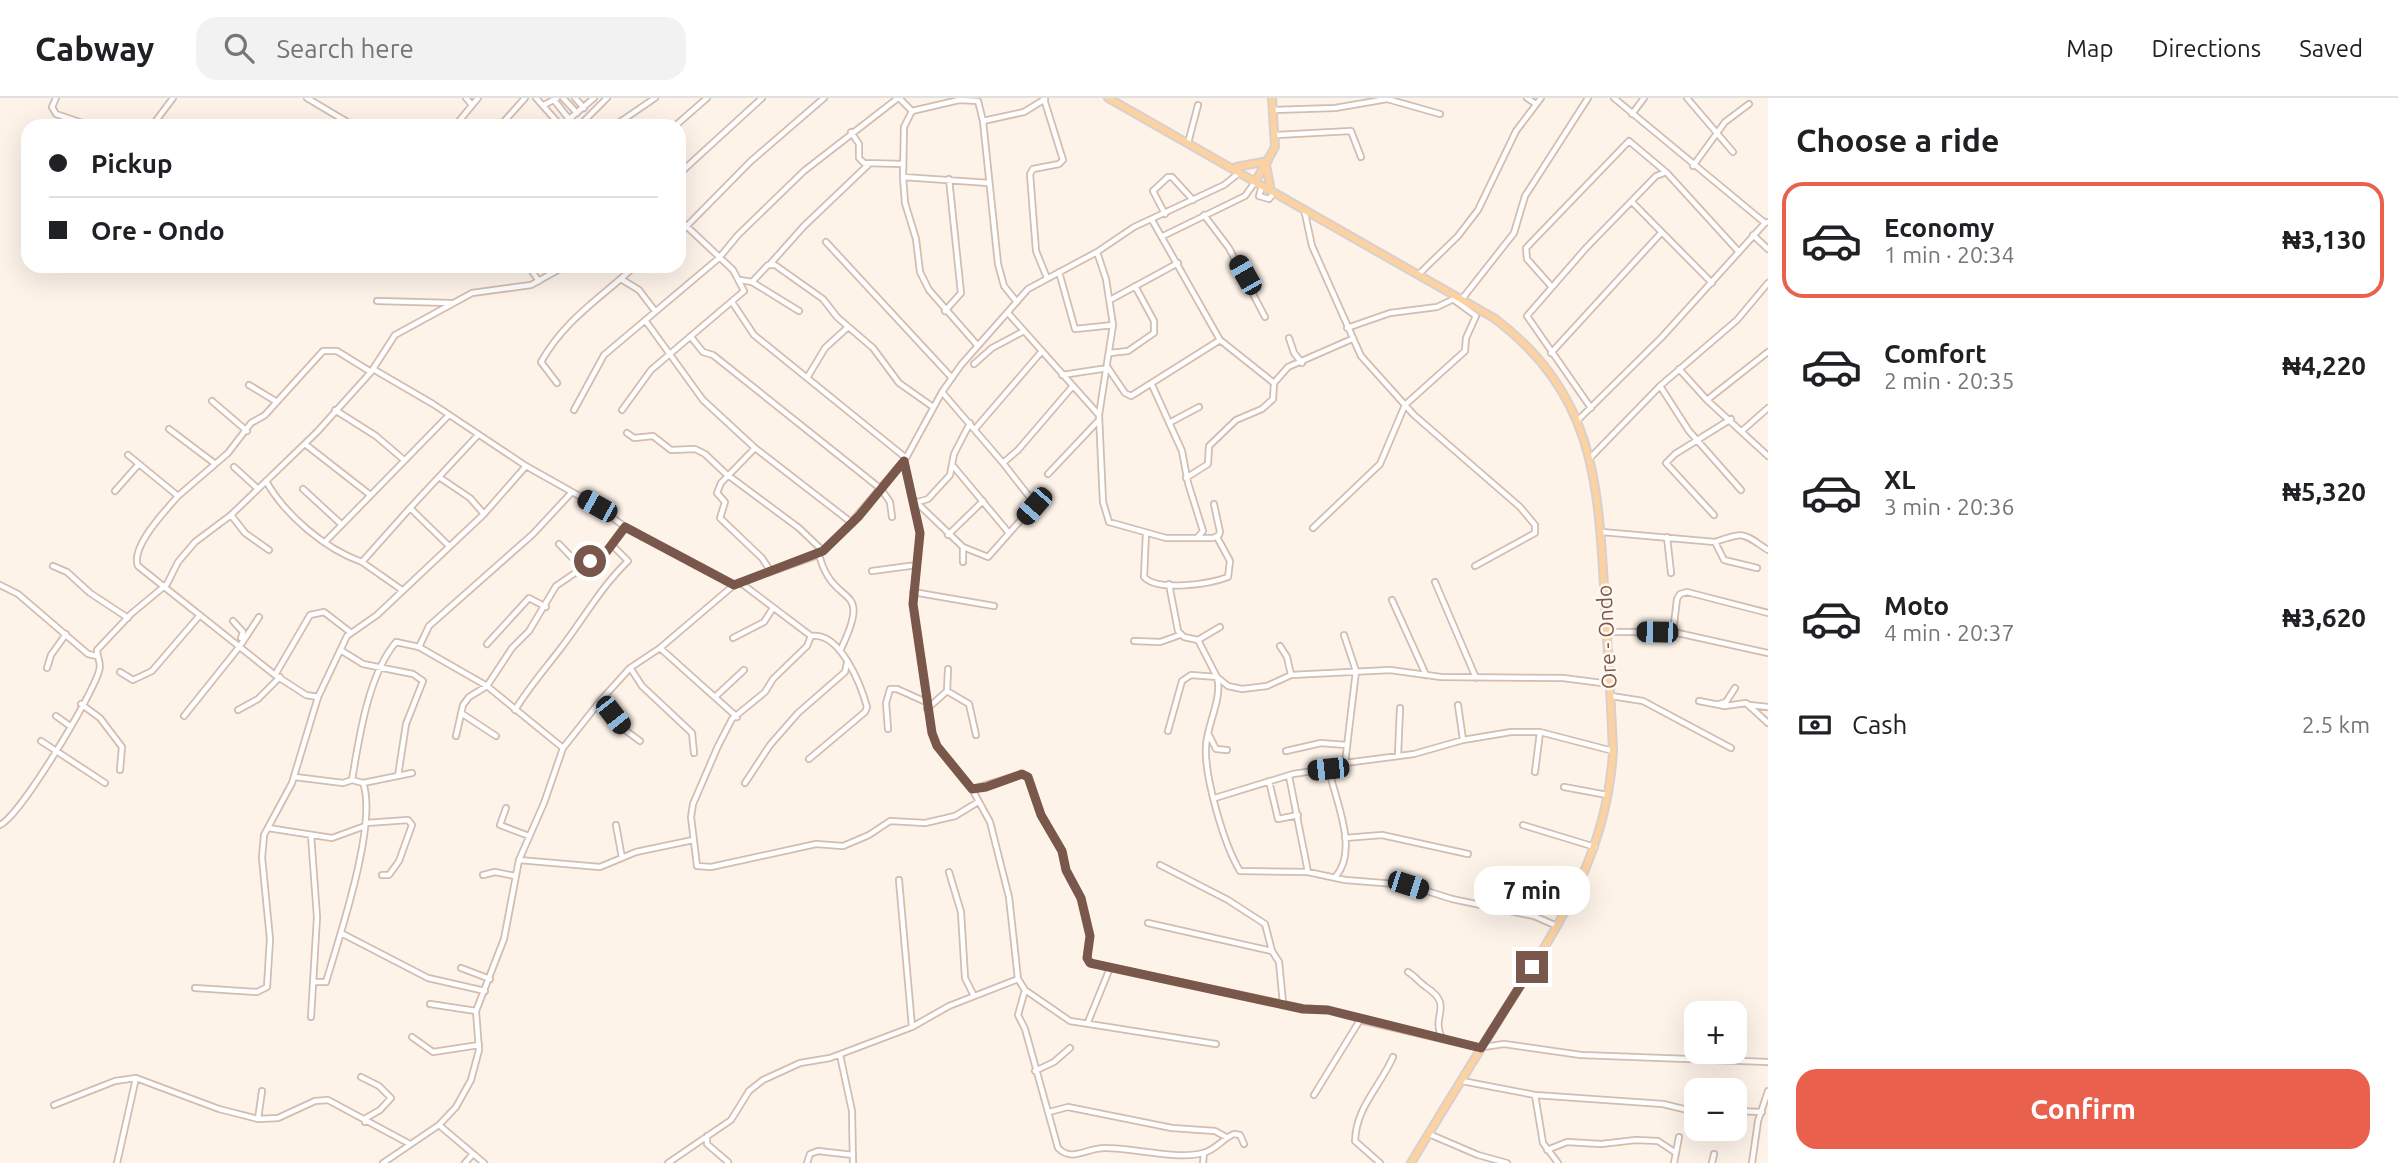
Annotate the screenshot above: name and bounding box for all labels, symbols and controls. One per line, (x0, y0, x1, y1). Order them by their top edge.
search box (196, 17, 686, 80)
icon: search (220, 29, 258, 67)
text: Cabway (35, 30, 154, 67)
text: Search here (276, 34, 414, 63)
text: Map (2066, 35, 2113, 62)
text: Directions (2151, 35, 2261, 62)
text: Saved (2299, 35, 2363, 62)
text: Choose a ride (1796, 122, 1999, 158)
text: Pickup (91, 149, 173, 178)
icon: car (1800, 209, 1863, 272)
text: Economy (1884, 213, 1994, 242)
text: Ore - Ondo (91, 216, 225, 245)
text: ₦3,130 (2282, 225, 2366, 254)
text: 1 min · 20:34 (1884, 242, 2015, 267)
car (1226, 252, 1265, 298)
icon: car (1800, 335, 1863, 398)
text: Comfort (1884, 339, 1987, 368)
text: ₦4,220 (2282, 351, 2366, 380)
text: 2 min · 20:35 (1884, 368, 2015, 393)
icon: car (1800, 461, 1863, 524)
text: XL (1884, 465, 1915, 494)
text: ₦5,320 (2282, 477, 2366, 506)
car (1013, 483, 1056, 529)
car (574, 487, 621, 525)
text: 3 min · 20:36 (1884, 494, 2015, 519)
route start (574, 545, 606, 577)
street label: Ore - Ondo (1591, 584, 1621, 690)
icon: car (1800, 587, 1863, 650)
text: Moto (1884, 591, 1949, 620)
text: ₦3,620 (2282, 603, 2366, 632)
text: 4 min · 20:37 (1884, 620, 2015, 645)
car (1636, 621, 1679, 643)
car (592, 692, 635, 738)
icon: cash (1796, 706, 1834, 744)
text: Cash (1852, 710, 1907, 739)
text: 2.5 km (2302, 712, 2370, 737)
car (1307, 756, 1350, 782)
callout: 7 min (1474, 866, 1590, 914)
car (1385, 869, 1432, 901)
text: 7 min (1503, 878, 1561, 903)
route end (1516, 951, 1548, 983)
map controls (1684, 1001, 1747, 1141)
button: + (1684, 1001, 1747, 1064)
button: Confirm (1796, 1069, 2370, 1149)
button: − (1684, 1078, 1747, 1141)

